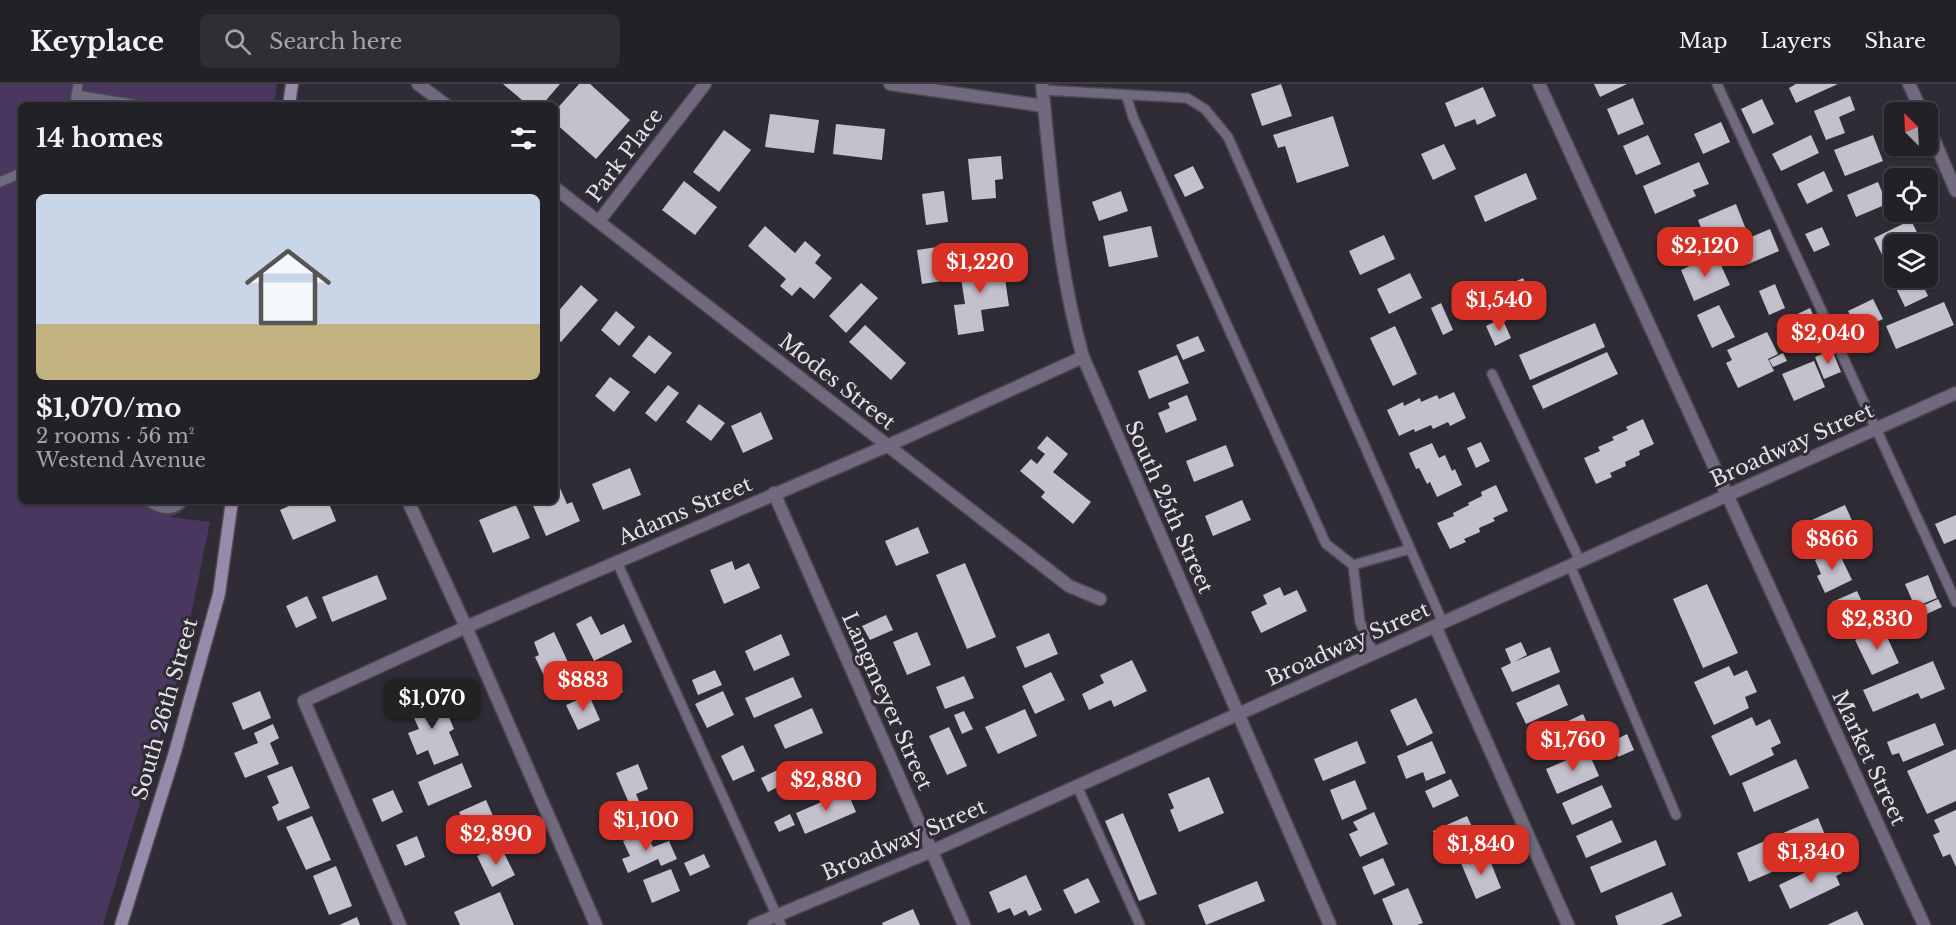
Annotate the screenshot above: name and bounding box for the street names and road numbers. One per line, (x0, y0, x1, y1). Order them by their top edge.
street label: Park Place (581, 103, 669, 207)
street label: Modes Street (773, 328, 901, 436)
street label: Broadway Street (1706, 397, 1878, 493)
street label: South 25th Street (1119, 417, 1219, 597)
street label: Adams Street (613, 471, 756, 551)
street label: Broadway Street (1262, 596, 1434, 692)
street label: Langmeyer Street (836, 608, 938, 794)
street label: South 26th Street (127, 615, 203, 803)
street label: Market Street (1826, 686, 1912, 830)
street label: Broadway Street (818, 794, 990, 886)

